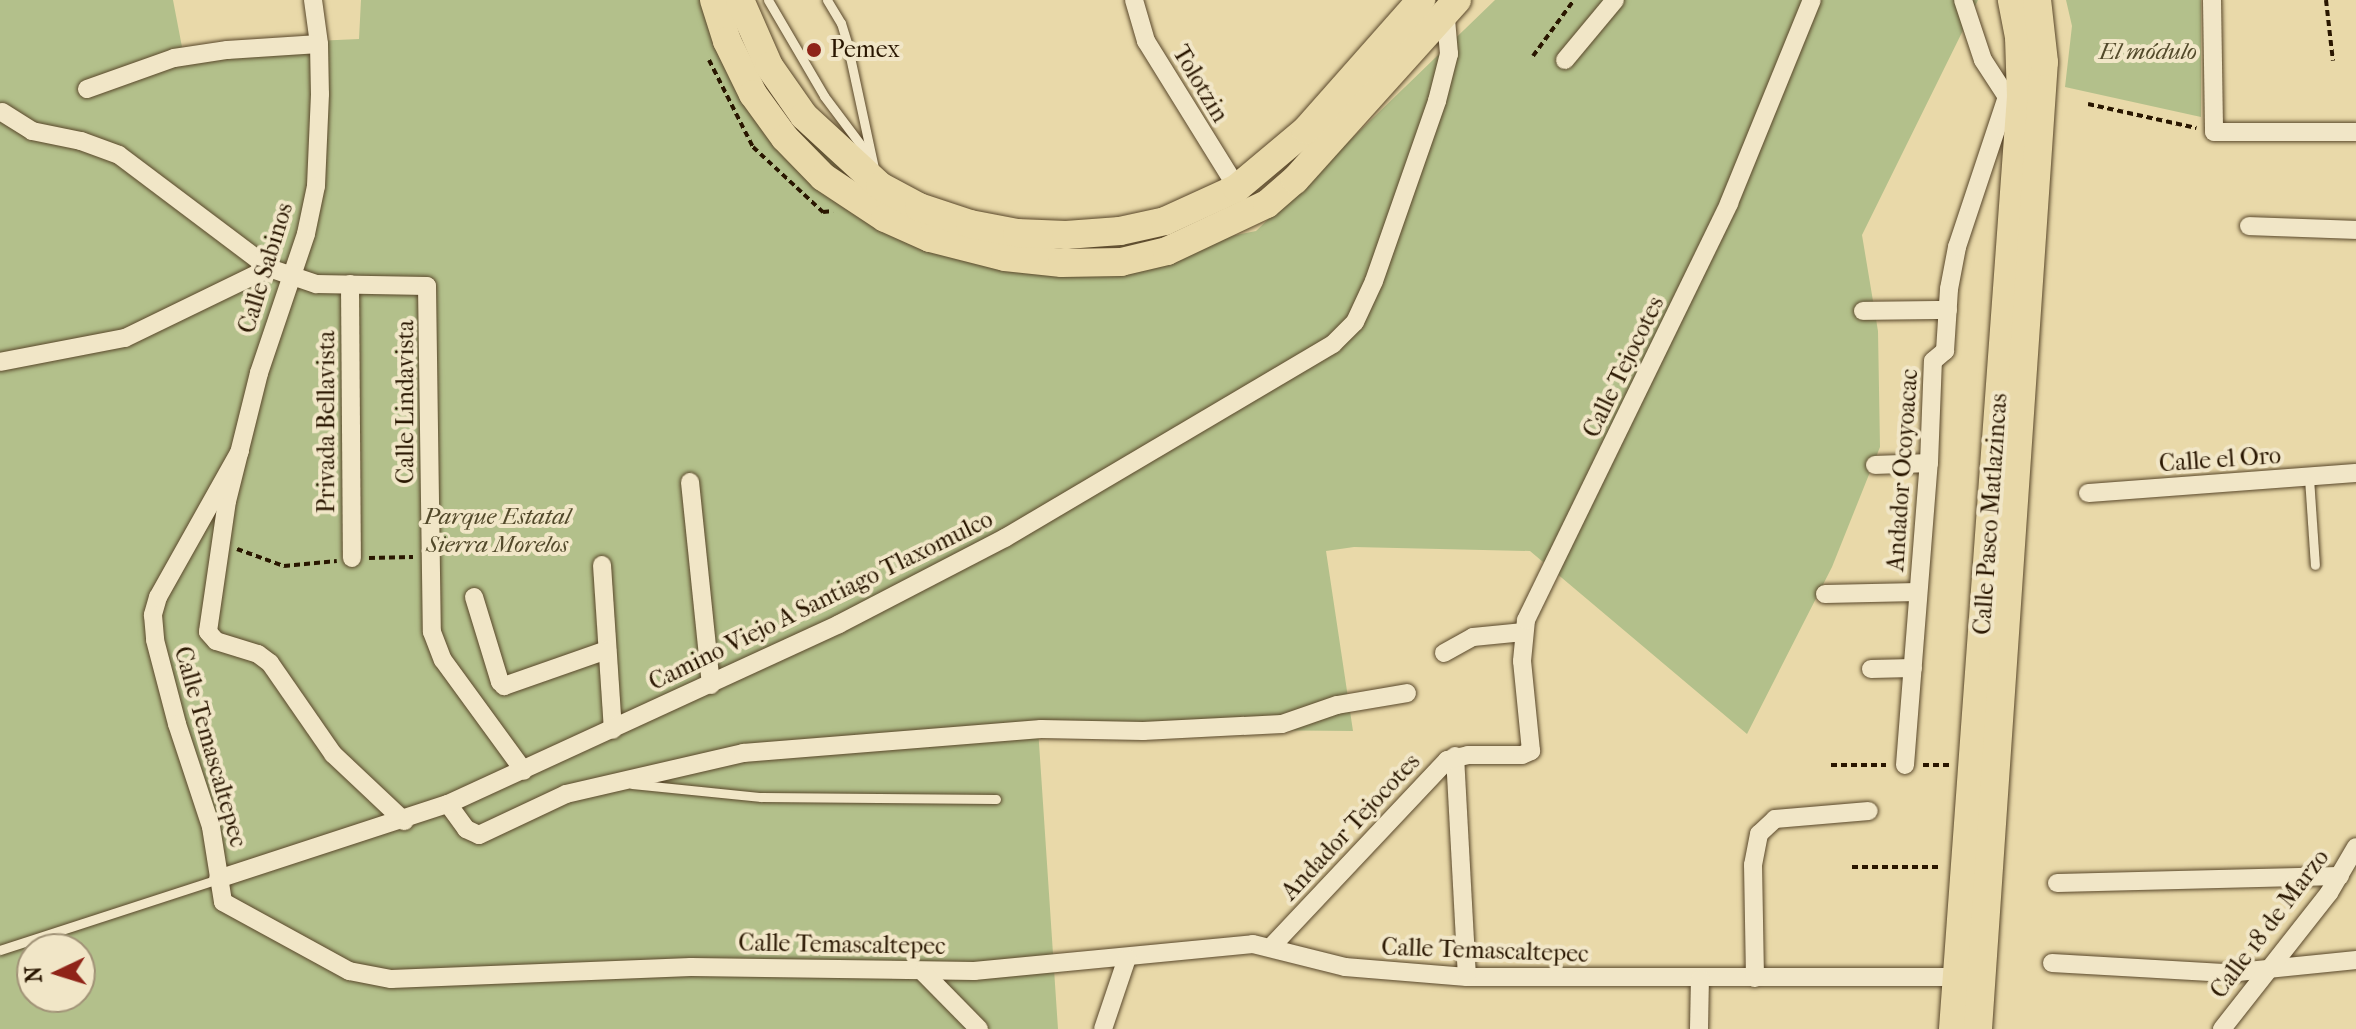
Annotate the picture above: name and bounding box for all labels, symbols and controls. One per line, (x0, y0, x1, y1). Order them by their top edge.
place label: Pemex (830, 36, 900, 64)
park label: El módulo (2099, 38, 2197, 66)
street label: Tolotzin (1166, 40, 1234, 128)
marker: Pemex (805, 41, 823, 59)
street label: Calle Sabinos (232, 199, 300, 337)
street label: Calle Tejocotes (1577, 292, 1671, 442)
street label: Calle Lindavista (392, 320, 420, 484)
street label: Privada Bellavista (313, 331, 341, 513)
street label: Andador Ocoyoacac (1882, 368, 1924, 572)
street label: Calle Paseo Matlazincas (1968, 392, 2014, 636)
street label: Calle el Oro (2158, 441, 2282, 479)
park label: Parque Estatal Sierra Morelos (423, 503, 571, 559)
street label: Camino Viejo A Santiago Tlaxomulco (644, 505, 998, 697)
street label: Calle Temascaltepec (168, 643, 252, 851)
street label: Andador Tejocotes (1276, 748, 1426, 906)
street label: Calle 18 de Marzo (2205, 844, 2335, 1004)
street label: Calle Temascaltepec (738, 929, 946, 961)
north arrow (16, 933, 96, 1013)
street label: Calle Temascaltepec (1381, 933, 1589, 969)
text: N (21, 965, 48, 984)

